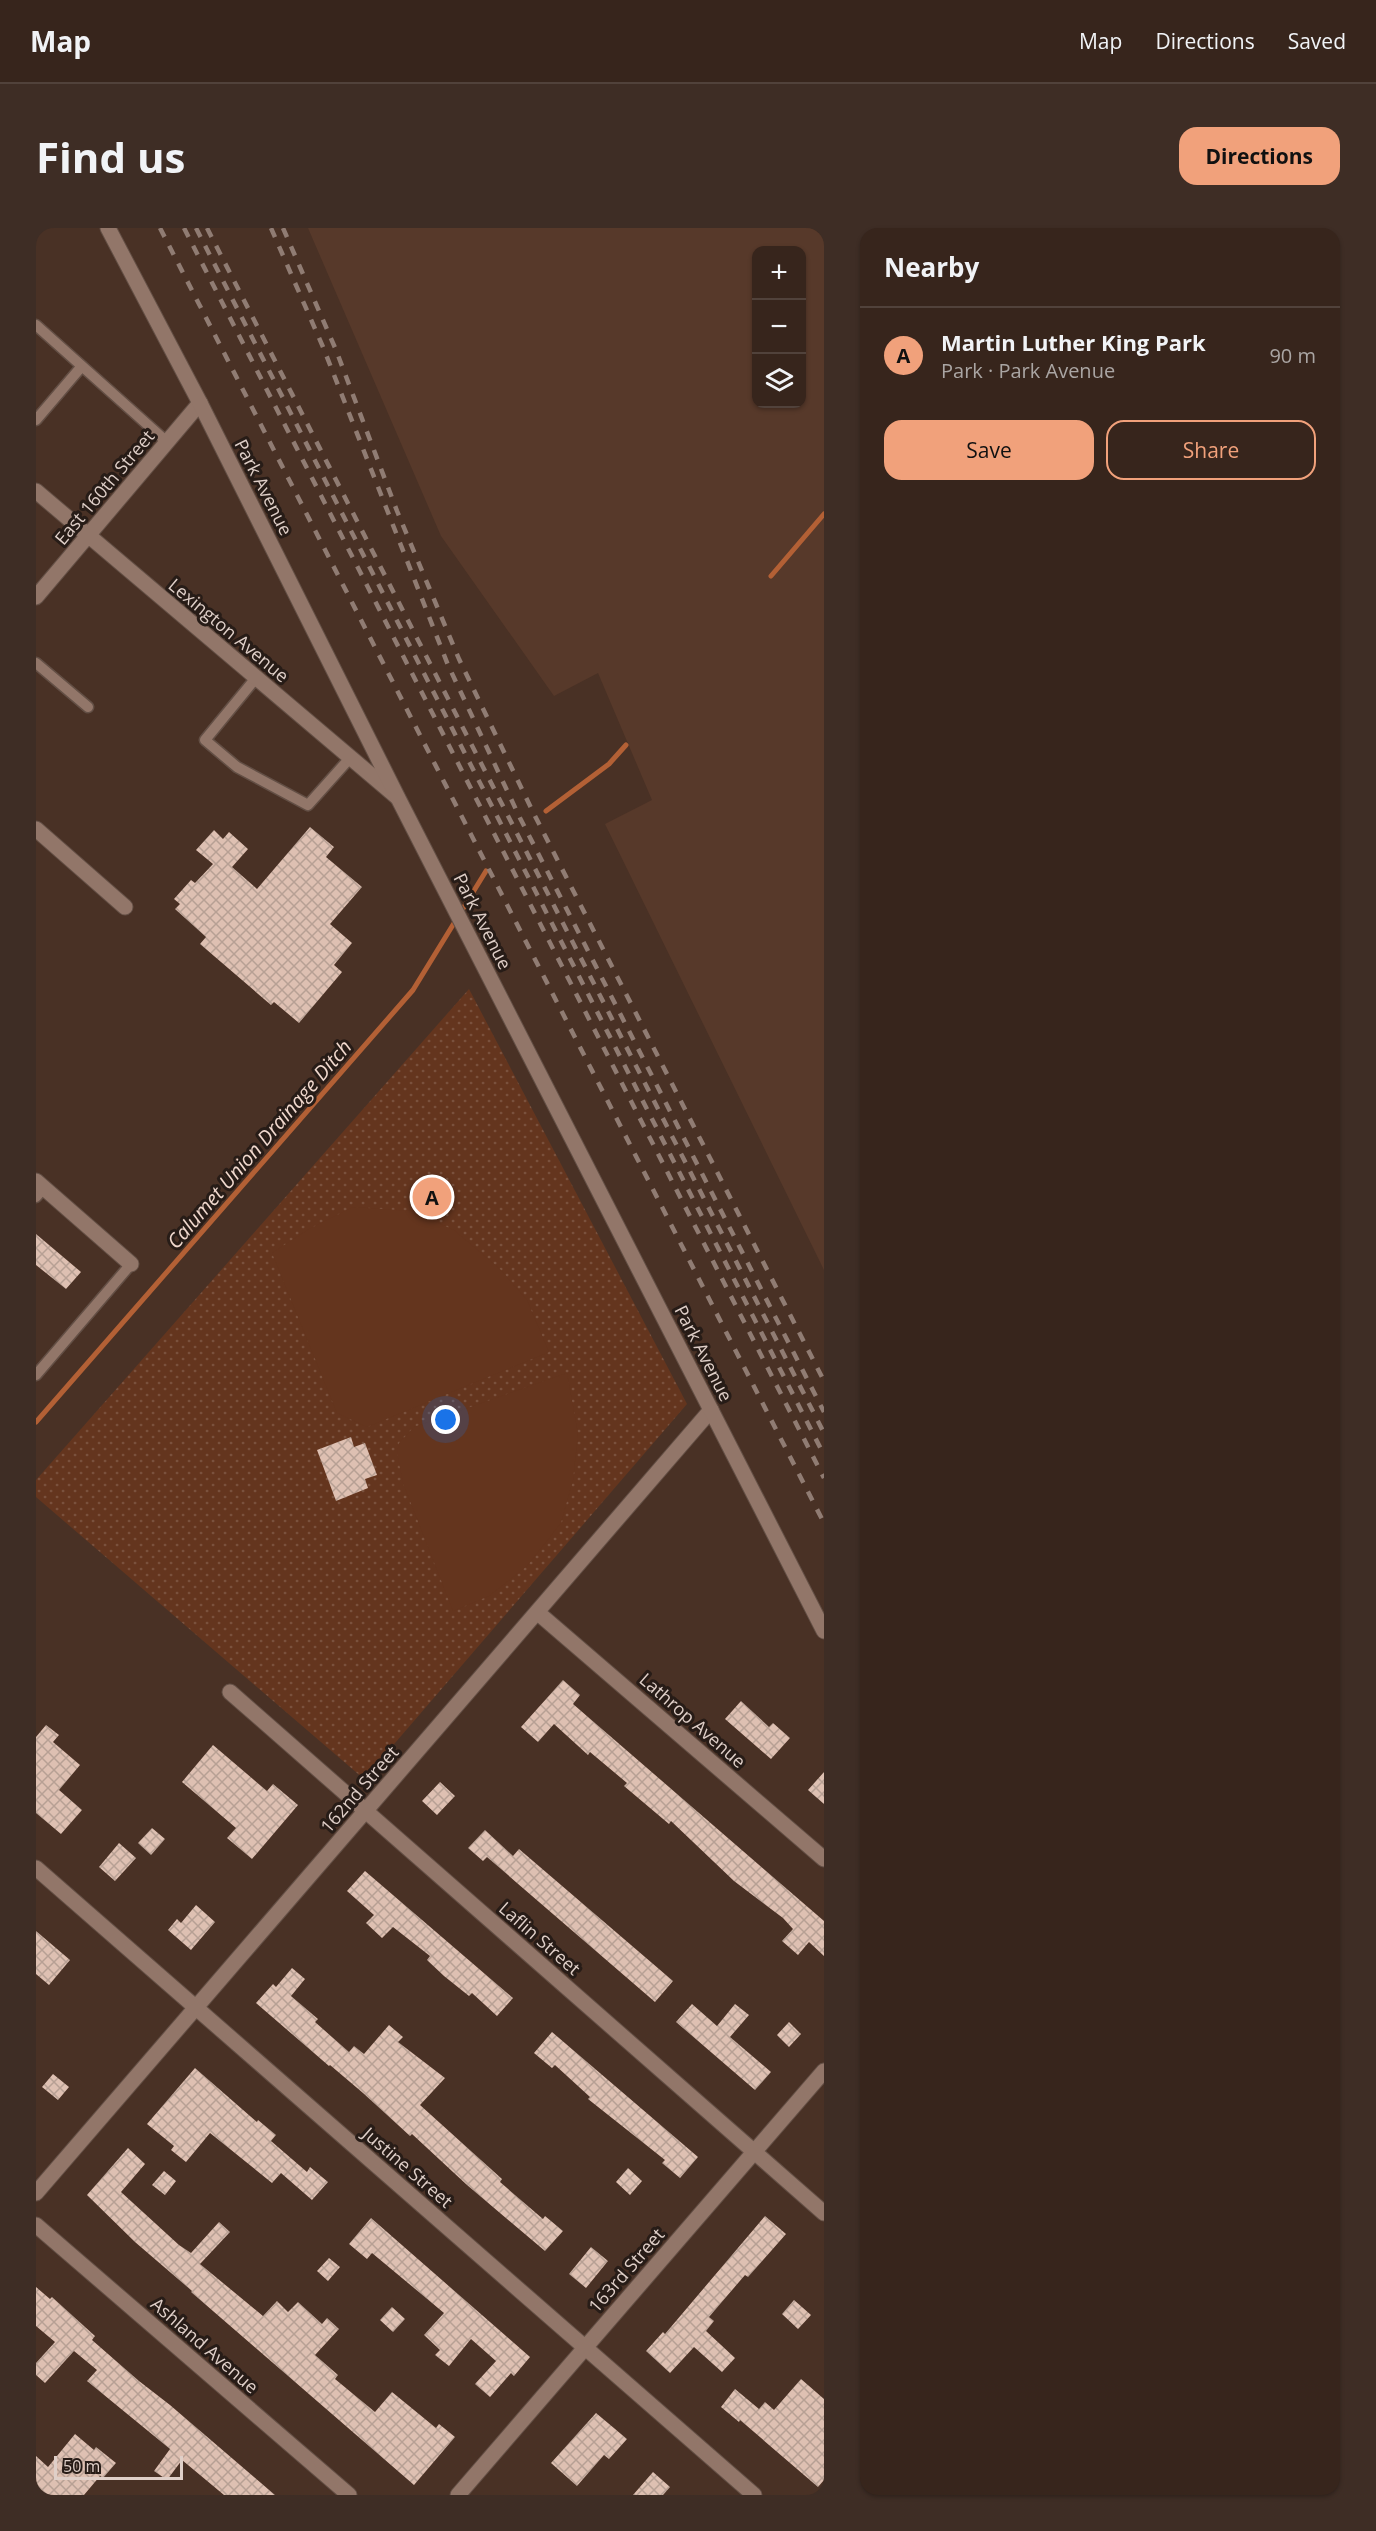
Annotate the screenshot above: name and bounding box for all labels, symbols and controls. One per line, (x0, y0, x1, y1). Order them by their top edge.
text: Map (30, 22, 91, 60)
text: Map (1079, 27, 1122, 55)
text: Directions (1155, 27, 1255, 55)
text: Saved (1288, 27, 1346, 55)
button: Directions (1179, 127, 1340, 185)
text: Find us (36, 128, 185, 185)
map controls (752, 246, 806, 408)
button: + (752, 246, 806, 300)
text: Nearby (884, 249, 979, 285)
button: − (752, 300, 806, 354)
text: Martin Luther King Park (941, 327, 1206, 357)
text: A (897, 342, 910, 369)
text: 90 m (1269, 342, 1316, 369)
button: layers (752, 354, 806, 408)
text: Park · Park Avenue (941, 357, 1115, 384)
button: Save (884, 420, 1094, 480)
button: Share (1106, 420, 1316, 480)
street label: East 160th Street (49, 425, 159, 549)
street label: Park Avenue (229, 435, 299, 539)
street label: Lexington Avenue (164, 573, 294, 687)
street label: Park Avenue (448, 869, 518, 973)
water label: Calumet Union Drainage Ditch (161, 1034, 357, 1254)
pin: A (412, 1174, 452, 1220)
street label: Park Avenue (669, 1301, 739, 1405)
your location (431, 1405, 460, 1434)
street label: Lathrop Avenue (635, 1667, 751, 1773)
street label: 162nd Street (315, 1740, 403, 1838)
street label: Laflin Street (494, 1896, 586, 1980)
street label: Justine Street (357, 2120, 458, 2213)
street label: 163rd Street (583, 2223, 669, 2317)
street label: Ashland Avenue (146, 2292, 264, 2398)
scale bar (54, 2453, 183, 2480)
text: 50 m (63, 2455, 100, 2477)

